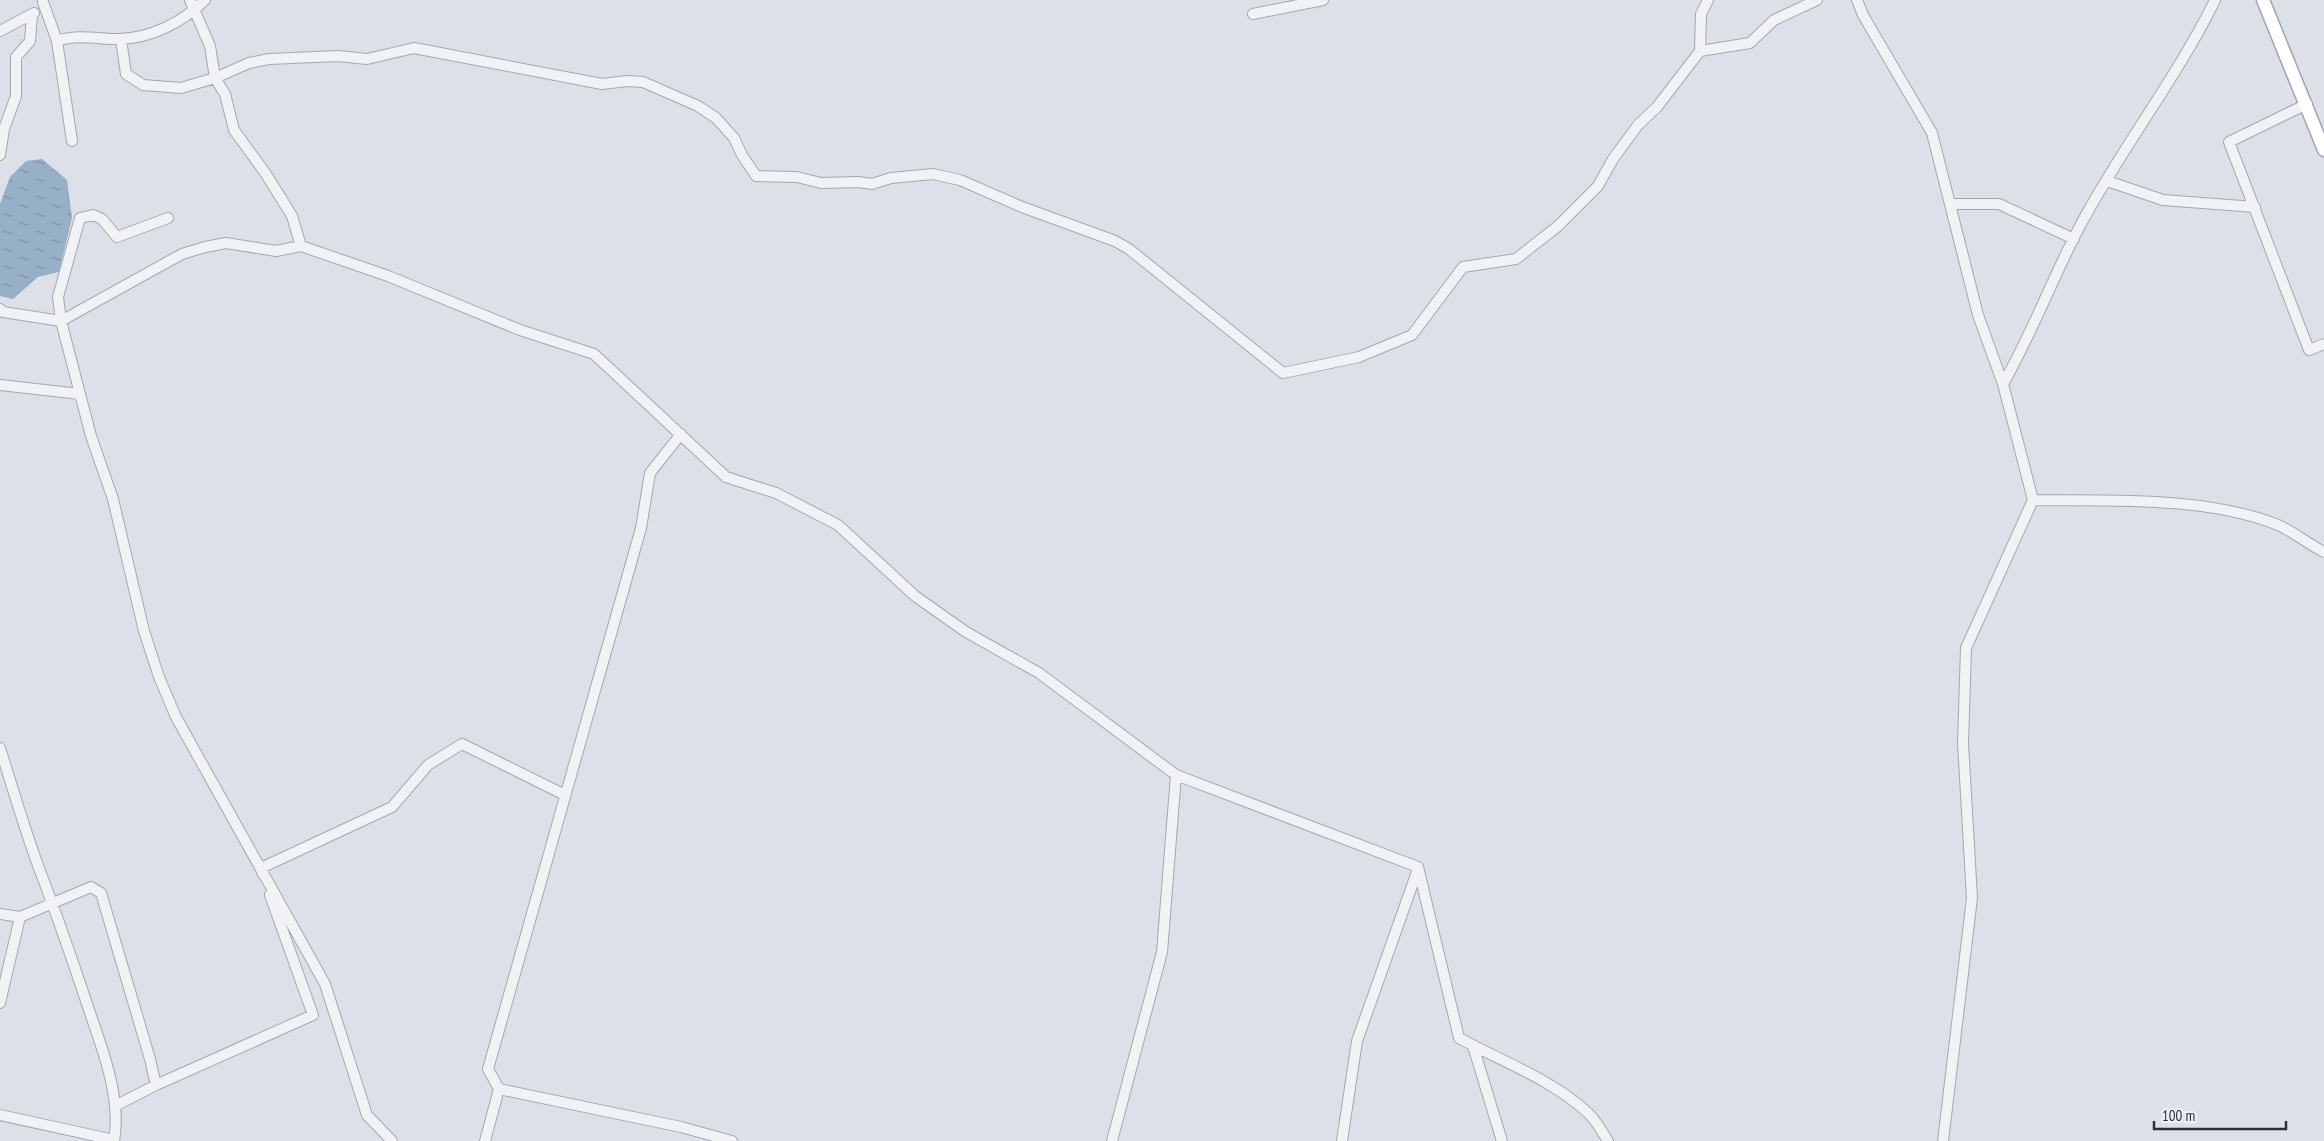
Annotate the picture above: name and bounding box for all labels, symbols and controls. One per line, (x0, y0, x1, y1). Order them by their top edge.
scale bar (2154, 1098, 2286, 1130)
text: 100 m (2162, 1106, 2195, 1125)

